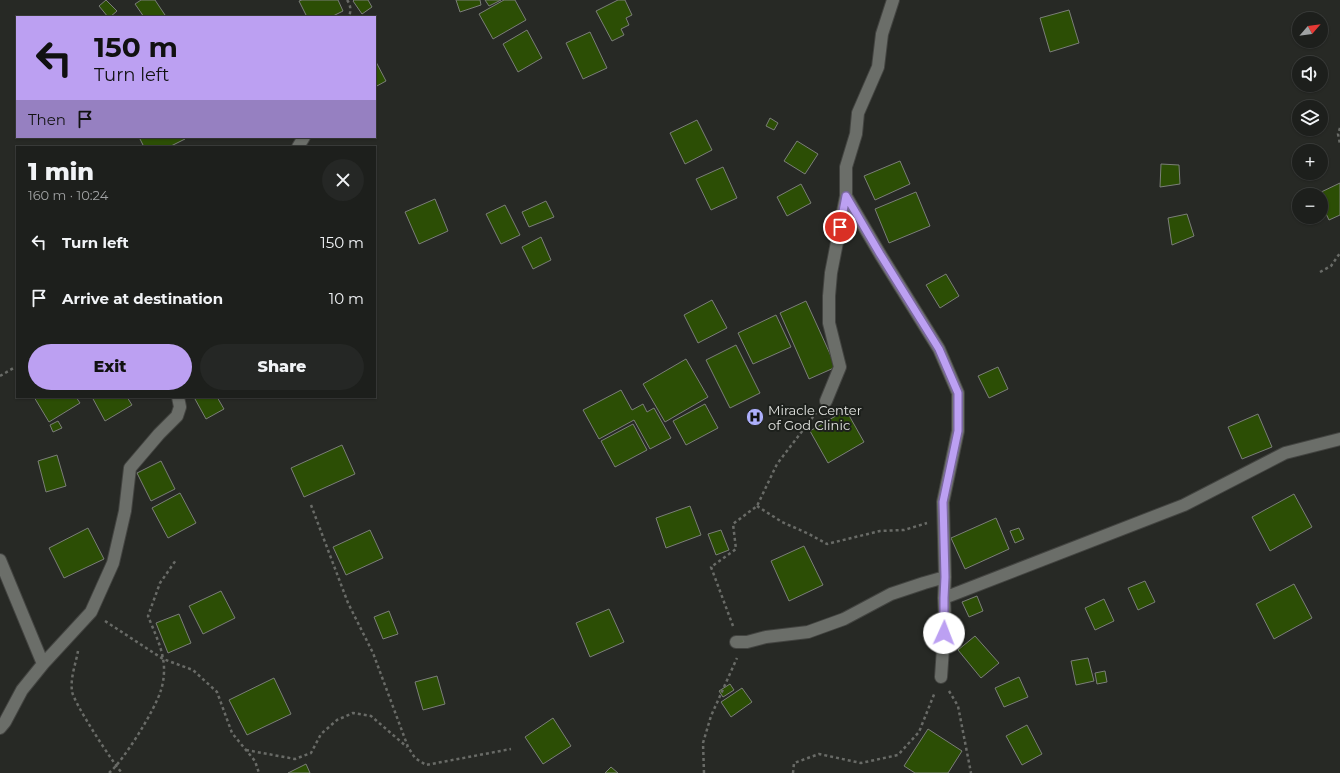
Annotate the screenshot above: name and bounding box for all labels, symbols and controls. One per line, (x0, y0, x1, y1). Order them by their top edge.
north arrow (1292, 12, 1328, 48)
map controls (1292, 12, 1328, 224)
text: 150 m (94, 30, 178, 64)
icon: left (28, 32, 80, 84)
button: sound (1292, 56, 1328, 92)
text: Turn left (94, 64, 169, 86)
button: layers (1292, 100, 1328, 136)
icon: arrive (74, 108, 96, 130)
text: Then (28, 110, 66, 129)
button: + (1292, 144, 1328, 180)
text: 1 min (28, 157, 94, 186)
button: close (322, 159, 364, 201)
text: 160 m · 10:24 (28, 187, 108, 203)
button: − (1292, 188, 1328, 224)
pin (823, 210, 857, 244)
icon: arrive (829, 216, 851, 238)
icon: left (28, 231, 50, 253)
text: Turn left (62, 233, 129, 252)
text: 150 m (320, 233, 364, 252)
icon: arrive (28, 287, 50, 309)
text: Arrive at destination (62, 289, 223, 308)
text: 10 m (329, 289, 364, 308)
button: Exit (28, 344, 192, 390)
button: Share (200, 344, 364, 390)
place label: Miracle Center of God Clinic (768, 402, 862, 433)
hospital icon: Miracle Center of God Clinic (745, 407, 765, 427)
position arrow (923, 612, 965, 654)

